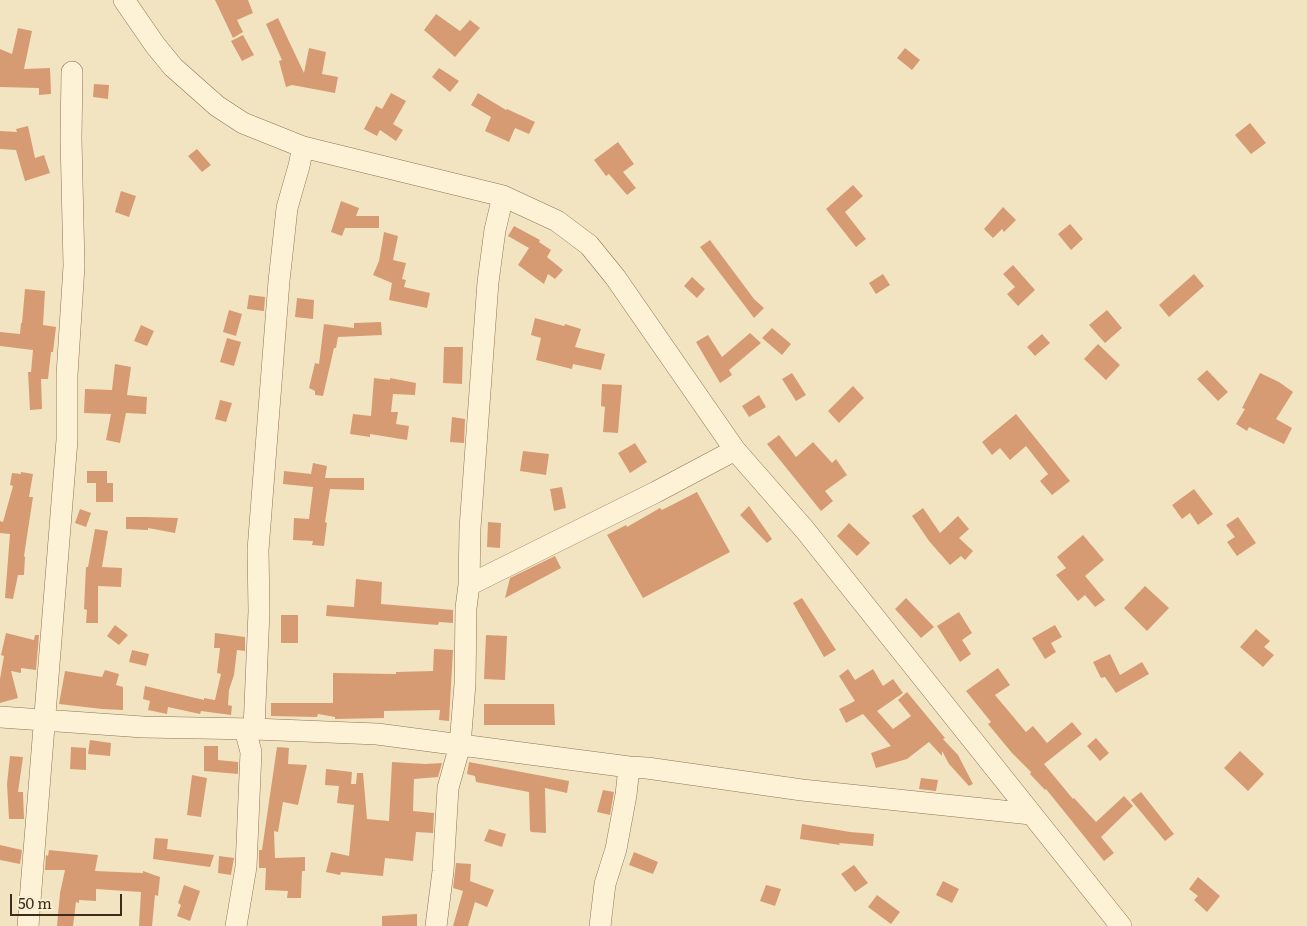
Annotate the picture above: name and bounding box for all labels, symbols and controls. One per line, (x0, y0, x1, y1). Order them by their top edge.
scale bar (12, 884, 125, 916)
text: 50 m (18, 891, 52, 914)

